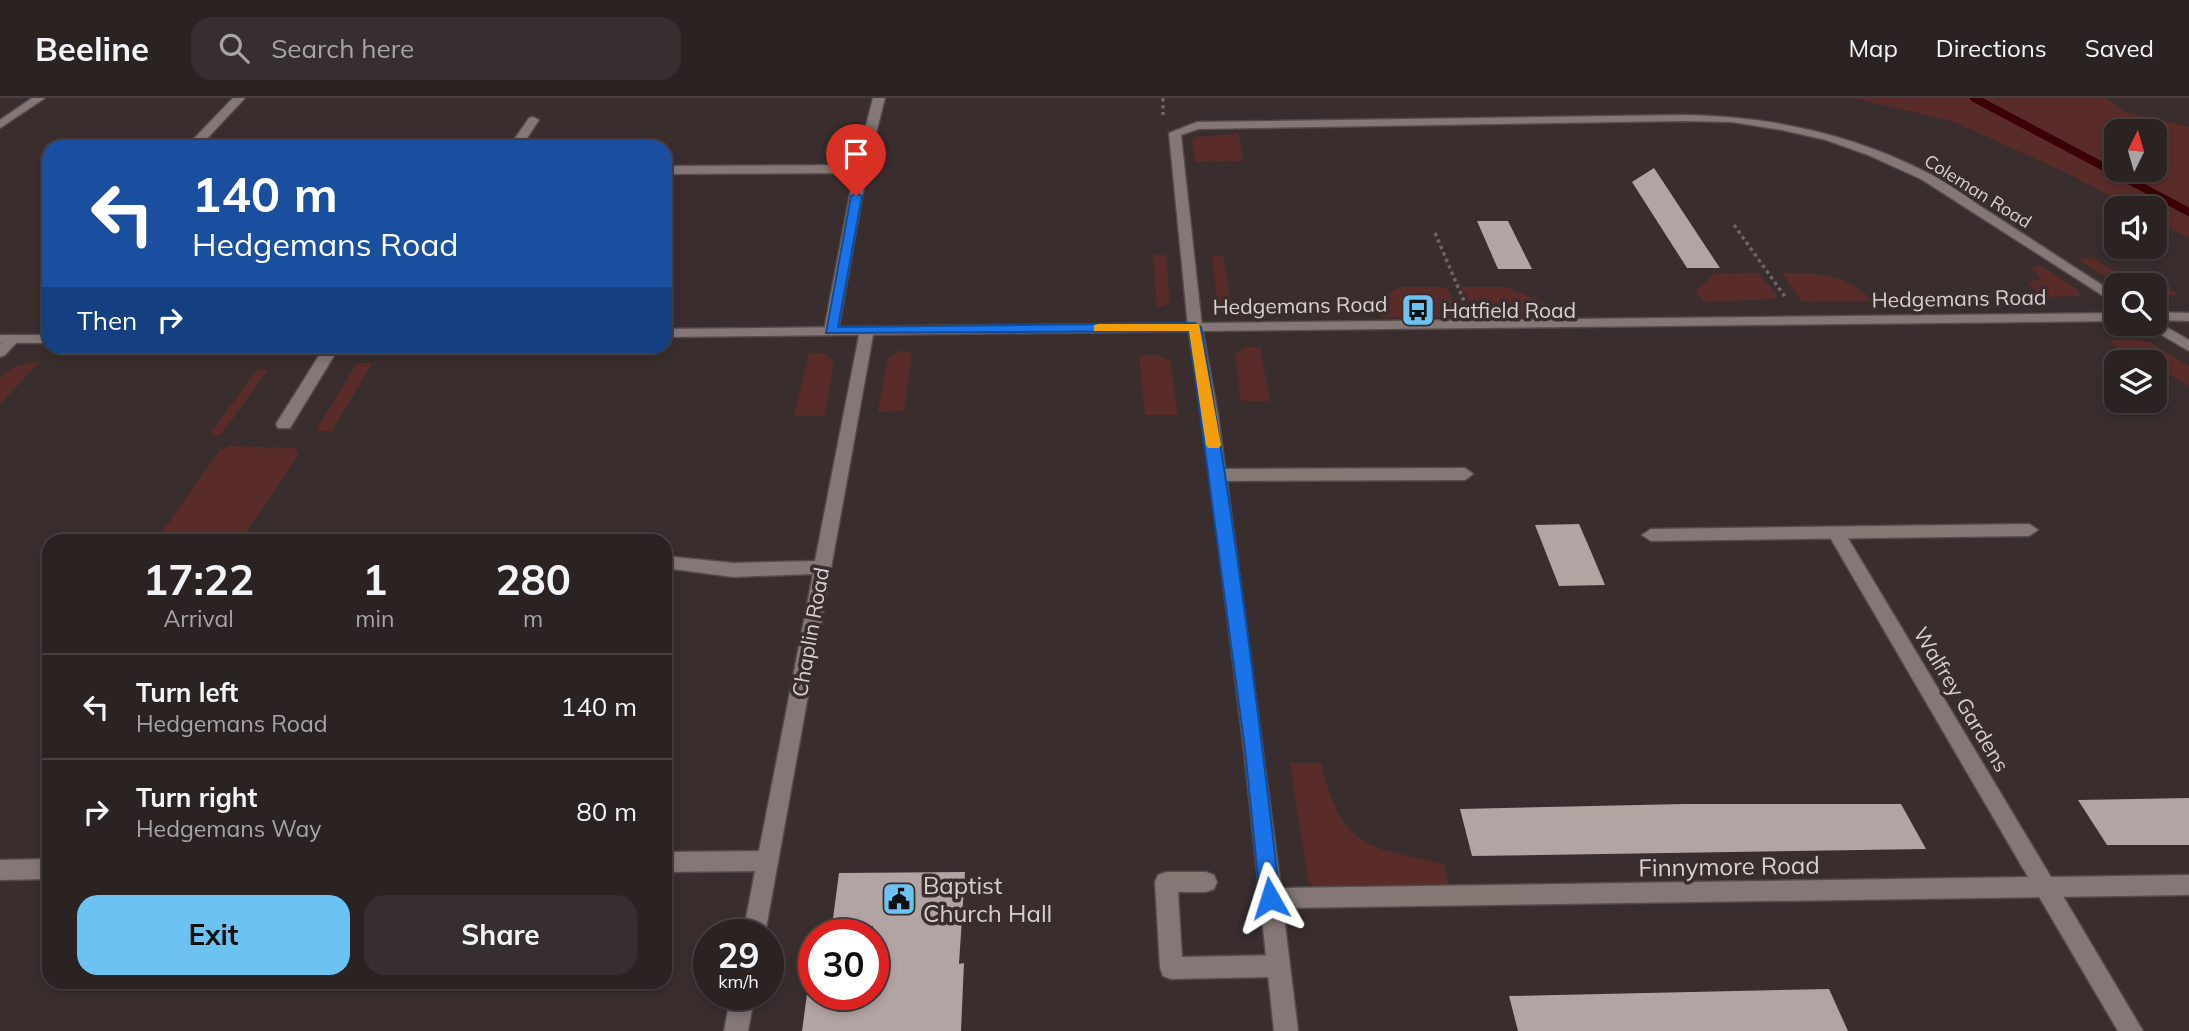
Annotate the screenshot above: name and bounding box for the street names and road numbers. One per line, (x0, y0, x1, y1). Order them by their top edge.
street label: Coleman Road (1920, 149, 2036, 233)
street label: Hedgemans Road (1871, 283, 2047, 313)
street label: Hedgemans Road (1212, 290, 1388, 320)
street label: Chaplin Road (786, 565, 834, 699)
street label: Walfrey Gardens (1909, 622, 2015, 776)
street label: Finnymore Road (1638, 849, 1820, 883)

